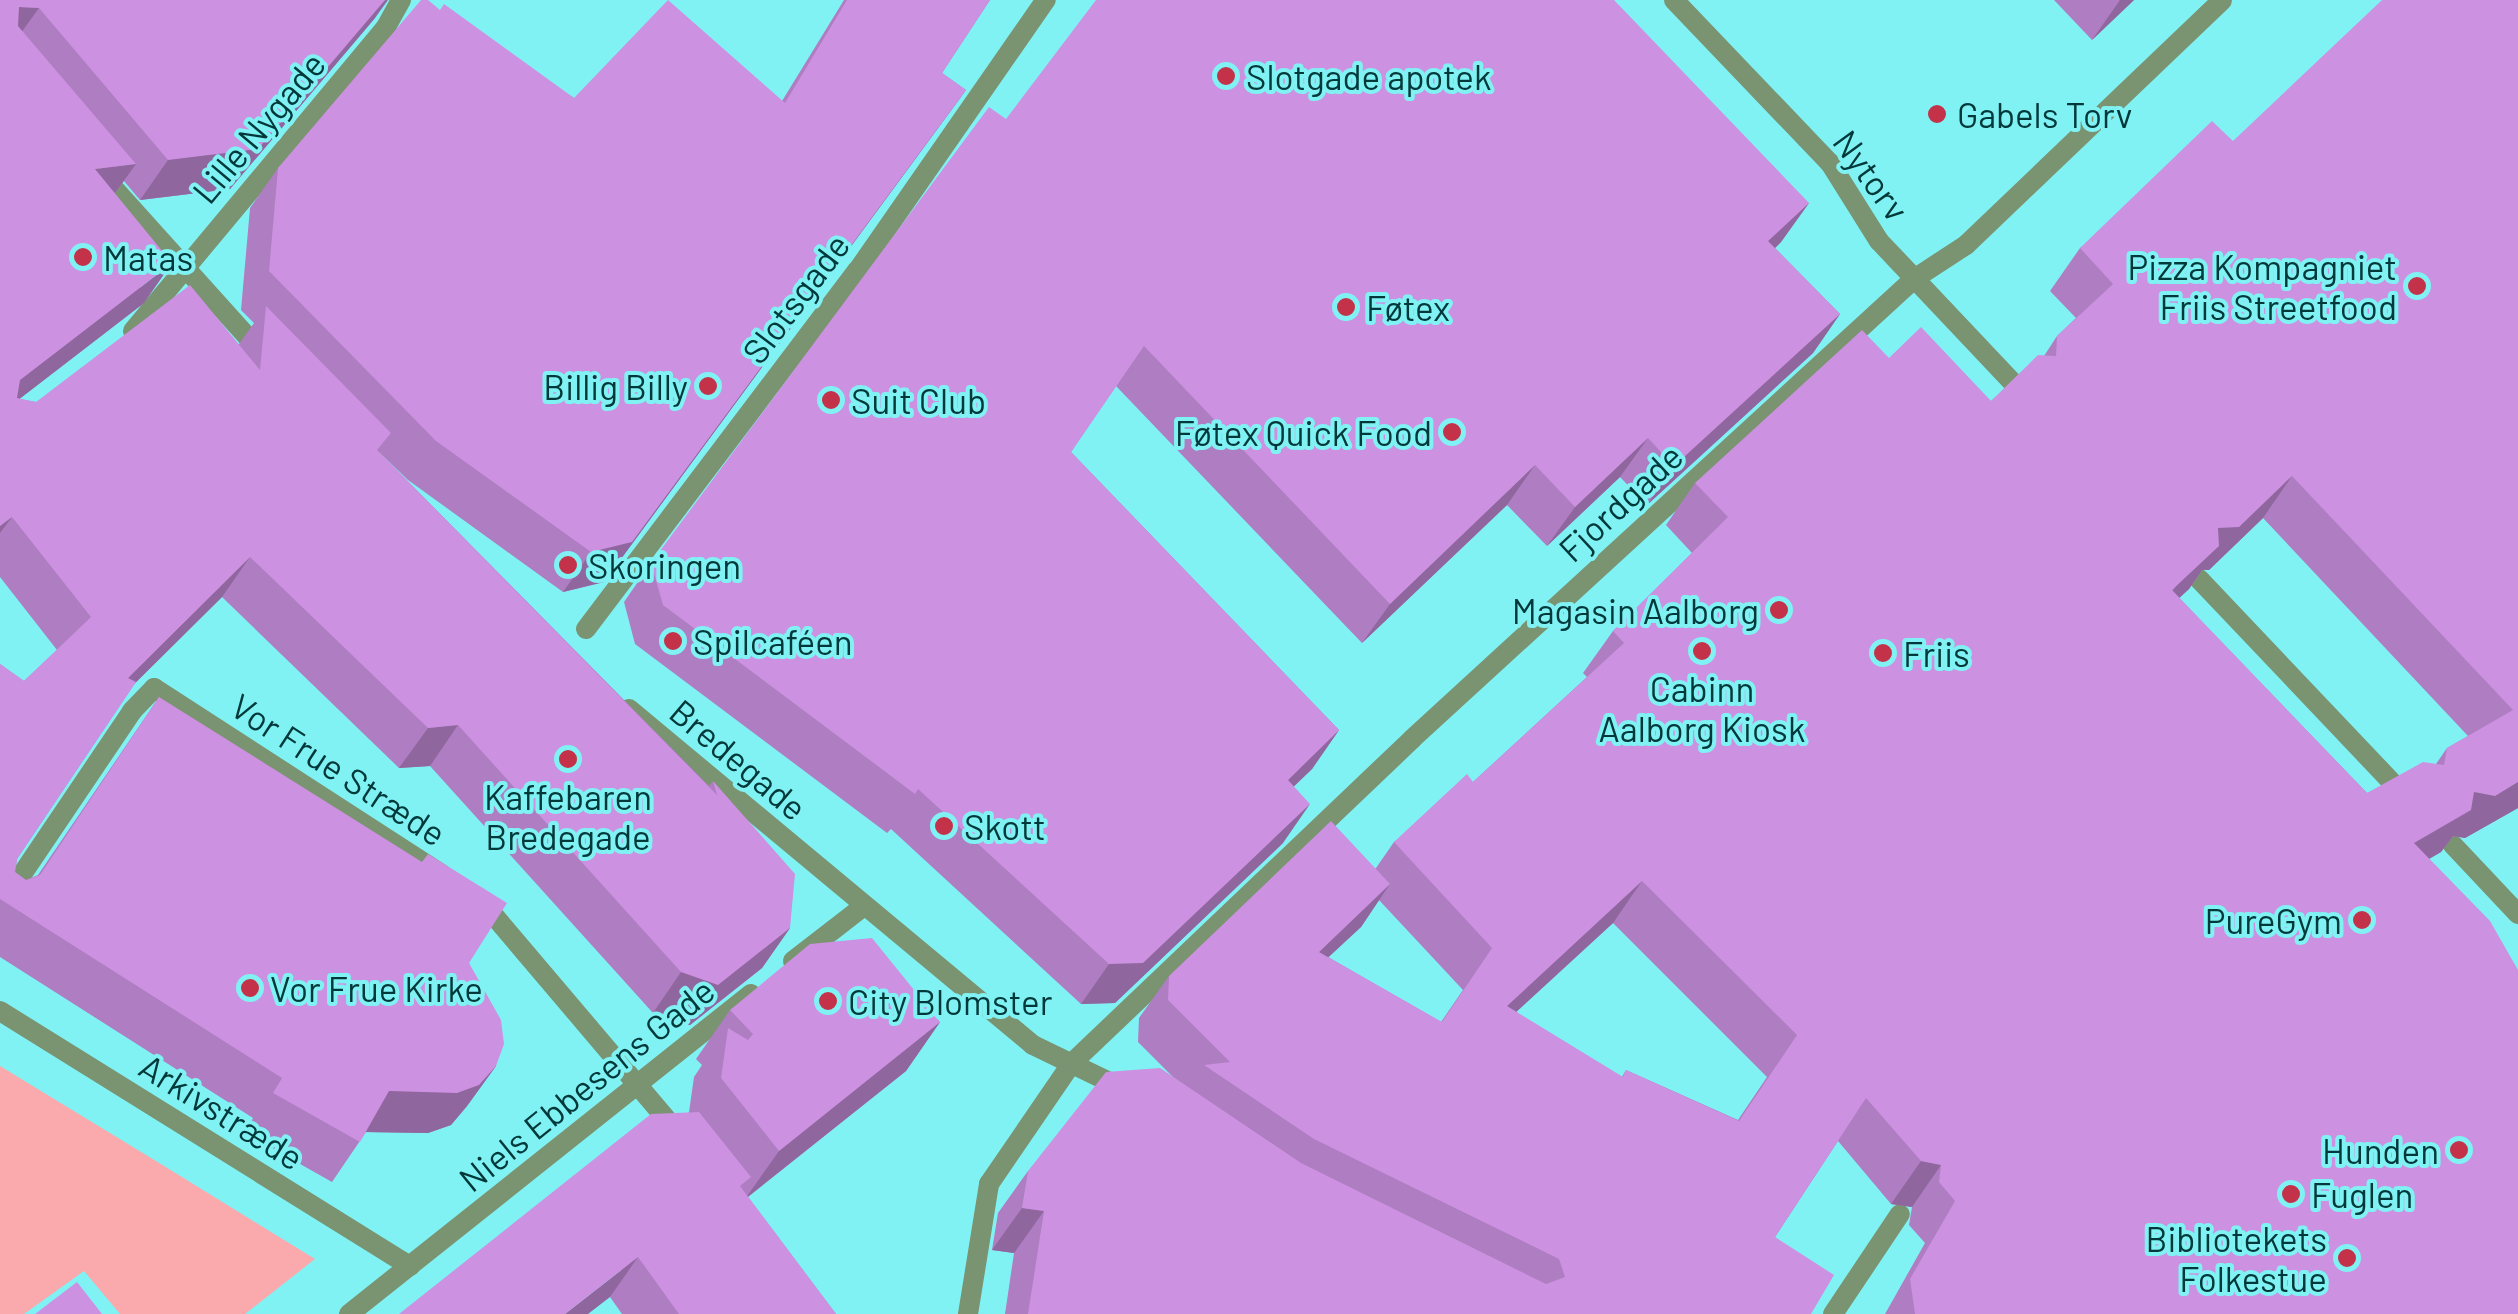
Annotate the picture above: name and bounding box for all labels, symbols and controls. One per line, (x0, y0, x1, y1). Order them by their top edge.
street label: Lille Nygade (183, 43, 333, 211)
place label: Slotgade apotek (1246, 55, 1491, 97)
marker: Slotgade apotek (1215, 65, 1237, 87)
place label: Gabels Torv (1957, 93, 2132, 135)
marker: Gabels Torv (1926, 103, 1948, 125)
street label: Nytorv (1825, 122, 1919, 228)
street label: Slotsgade (733, 225, 857, 371)
place label: Matas (103, 236, 193, 278)
place label: Pizza Kompagniet Friis Streetfood (2128, 245, 2397, 327)
marker: Matas (72, 246, 94, 268)
marker: Pizza Kompagniet Friis Streetfood (2406, 275, 2428, 297)
place label: Føtex (1366, 286, 1450, 328)
marker: Føtex (1335, 296, 1357, 318)
place label: Billig Billy (543, 365, 688, 407)
marker: Billig Billy (697, 375, 719, 397)
place label: Suit Club (851, 379, 986, 421)
marker: Suit Club (820, 389, 842, 411)
place label: Føtex Quick Food (1175, 411, 1432, 453)
marker: Føtex Quick Food (1441, 421, 1463, 443)
street label: Fjordgade (1550, 434, 1690, 570)
place label: Skoringen (588, 544, 741, 586)
marker: Skoringen (557, 554, 579, 576)
place label: Magasin Aalborg (1512, 589, 1759, 631)
marker: Magasin Aalborg (1768, 599, 1790, 621)
place label: Spilcaféen (693, 620, 853, 662)
marker: Spilcaféen (662, 630, 684, 652)
place label: Friis (1903, 632, 1970, 674)
marker: Cabinn Aalborg Kiosk (1691, 640, 1713, 662)
marker: Friis (1872, 642, 1894, 664)
place label: Cabinn Aalborg Kiosk (1599, 667, 1805, 749)
street label: Vor Frue Stræde (224, 684, 454, 854)
street label: Bredegade (662, 690, 816, 828)
marker: Kaffebaren Bredegade (557, 748, 579, 770)
place label: Kaffebaren Bredegade (484, 775, 652, 857)
place label: Skott (964, 805, 1046, 847)
marker: Skott (933, 815, 955, 837)
place label: PureGym (2205, 899, 2342, 941)
marker: PureGym (2351, 909, 2373, 931)
place label: Vor Frue Kirke (270, 967, 483, 1009)
street label: Niels Ebbesens Gade (450, 968, 722, 1200)
marker: Vor Frue Kirke (239, 977, 261, 999)
place label: City Blomster (848, 980, 1052, 1022)
marker: City Blomster (817, 990, 839, 1012)
street label: Arkivstræde (132, 1044, 312, 1178)
place label: Hunden (2322, 1129, 2439, 1171)
marker: Hunden (2448, 1139, 2470, 1161)
place label: Fuglen (2311, 1173, 2413, 1215)
marker: Fuglen (2280, 1183, 2302, 1205)
place label: Bibliotekets Folkestue (2145, 1217, 2327, 1299)
marker: Bibliotekets Folkestue (2336, 1247, 2358, 1269)

